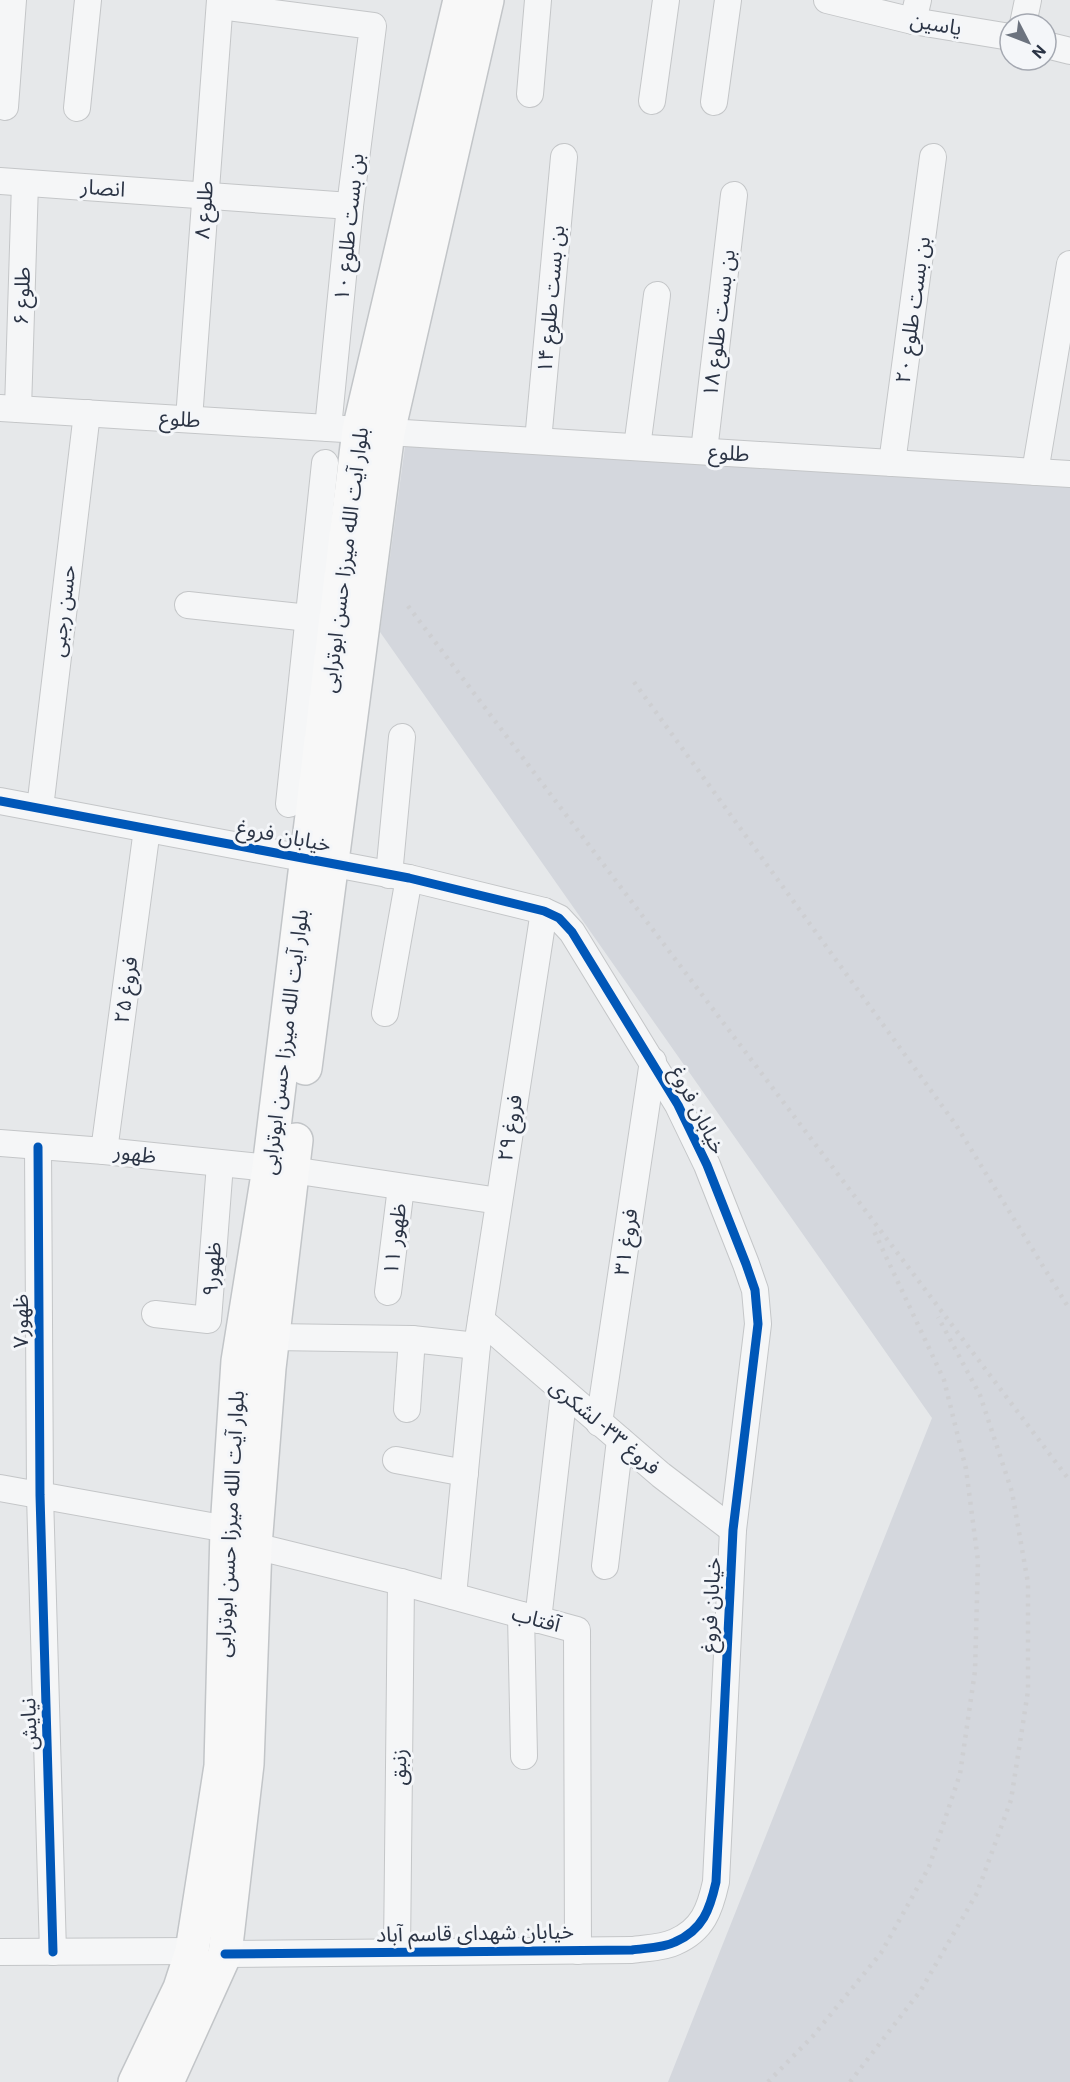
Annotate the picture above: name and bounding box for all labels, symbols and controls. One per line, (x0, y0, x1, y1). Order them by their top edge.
street label: یاسین (908, 8, 964, 40)
north arrow (998, 12, 1058, 72)
text: N (1028, 41, 1050, 62)
street label: بن بست طلوع ۱۰ (329, 152, 372, 302)
street label: انصار (79, 174, 126, 202)
street label: طلوع ۸ (190, 180, 221, 240)
street label: بن بست طلوع ۱۴ (533, 224, 572, 374)
street label: بن بست طلوع ۲۰ (891, 235, 938, 385)
street label: بن بست طلوع ۱۸ (698, 248, 743, 398)
street label: طلوع ۶ (9, 266, 38, 326)
street label: طلوع (158, 406, 201, 435)
street label: بلوار آیت الله میرزا حسن ابوترابی (317, 426, 373, 694)
street label: طلوع (707, 440, 750, 469)
street label: حسن رجبی (45, 564, 81, 658)
street label: خیابان فروغ (234, 815, 333, 860)
street label: بلوار آیت الله میرزا حسن ابوترابی (257, 908, 313, 1176)
street label: فروغ ۲۵ (109, 955, 146, 1025)
street label: خیابان فروغ (663, 1062, 730, 1159)
street label: فروغ ۲۹ (493, 1093, 530, 1163)
street label: ظهور (111, 1139, 158, 1168)
street label: ظهور ۱۱ (379, 1202, 411, 1276)
street label: فروغ ۳۱ (609, 1207, 646, 1277)
street label: ظهور۹ (198, 1241, 226, 1297)
street label: ظهور۷ (9, 1294, 33, 1348)
street label: فروغ ۳۳- لشکری (543, 1374, 665, 1482)
street label: بلوار آیت الله میرزا حسن ابوترابی (211, 1390, 249, 1658)
street label: خیابان فروغ (697, 1557, 728, 1653)
street label: آفتاب (509, 1601, 564, 1637)
street label: نيايش (16, 1697, 42, 1751)
street label: زنبق (387, 1748, 412, 1786)
street label: خیابان شهدای قاسم آباد (376, 1919, 574, 1950)

